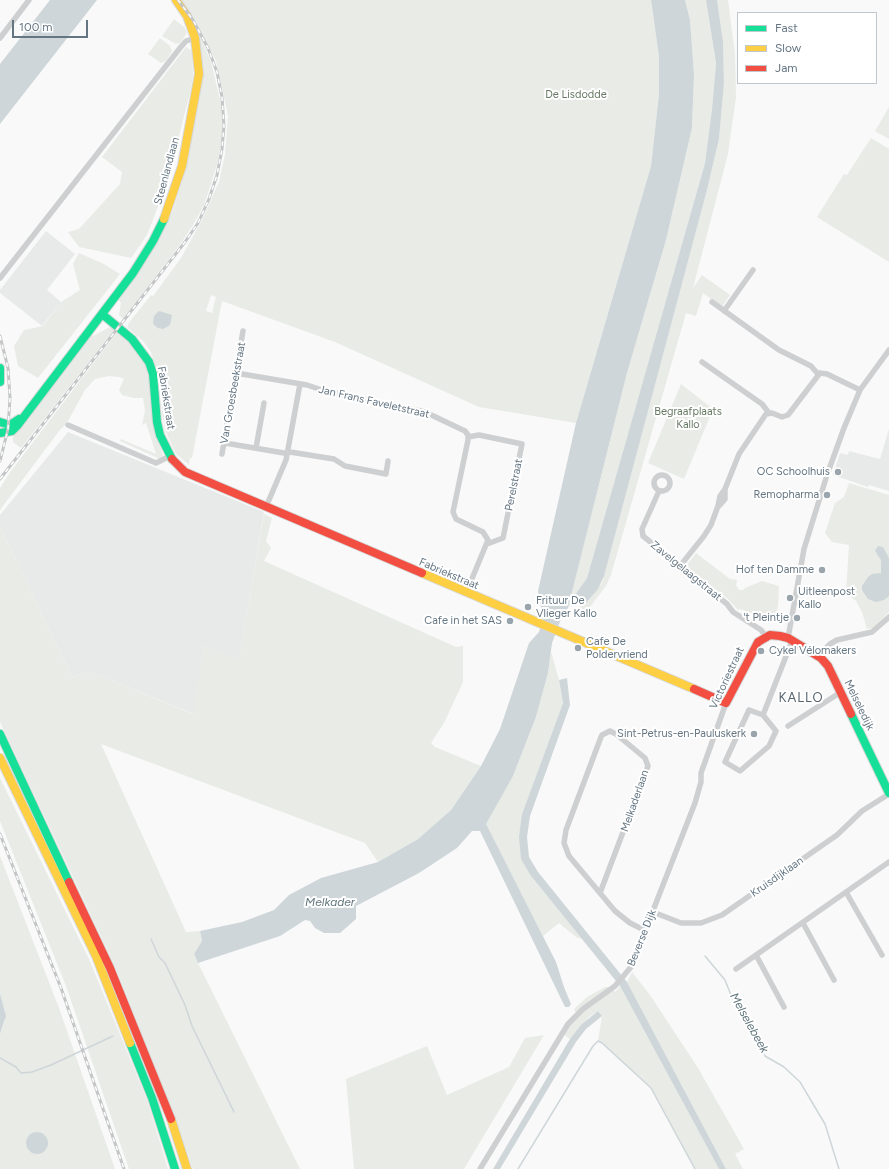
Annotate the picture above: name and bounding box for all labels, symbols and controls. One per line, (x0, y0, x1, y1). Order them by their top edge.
scale bar (14, 12, 90, 38)
legend (737, 12, 877, 84)
text: 100 m (19, 20, 53, 34)
text: Fast (775, 21, 798, 35)
text: Slow (775, 41, 801, 55)
text: Jam (775, 61, 798, 75)
park label: De Lisdodde (545, 88, 607, 102)
street label: Steenlandlaan (152, 136, 182, 206)
street label: Van Groesbeekstraat (218, 341, 248, 445)
street label: Fabriekstraat (154, 365, 178, 431)
street label: Jan Frans Faveletstraat (317, 383, 431, 421)
park label: Begraafplaats Kallo (654, 405, 722, 431)
street label: Perelstraat (502, 458, 526, 512)
place label: OC Schoolhuis (757, 465, 830, 479)
marker: OC Schoolhuis (833, 467, 843, 477)
place label: Remopharma (753, 488, 819, 502)
marker: Remopharma (822, 490, 832, 500)
street label: Zavelgelaagstraat (648, 538, 724, 604)
street label: Fabriekstraat (417, 555, 481, 593)
place label: Hof ten Damme (736, 563, 814, 577)
marker: Hof ten Damme (817, 565, 827, 575)
place label: Uitleenpost Kallo (798, 585, 855, 611)
marker: Uitleenpost Kallo (785, 593, 795, 603)
place label: Frituur De Vlieger Kallo (536, 594, 597, 620)
marker: Frituur De Vlieger Kallo (523, 602, 533, 612)
place label: 't Pleintje (743, 611, 789, 625)
marker: 't Pleintje (792, 613, 802, 623)
place label: Cafe in het SAS (424, 614, 502, 628)
marker: Cafe in het SAS (505, 616, 515, 626)
place label: Cafe De Poldervriend (586, 635, 648, 661)
marker: Cafe De Poldervriend (573, 643, 583, 653)
place label: Cykel Vélomakers (769, 644, 856, 658)
street label: Victoriestraat (707, 645, 747, 711)
marker: Cykel Vélomakers (756, 646, 766, 656)
street label: Melseledijk (841, 678, 877, 732)
district label: KALLO (778, 690, 824, 706)
place label: Sint-Petrus-en-Pauluskerk (617, 727, 746, 741)
marker: Sint-Petrus-en-Pauluskerk (749, 729, 759, 739)
street label: Melkaderlaan (618, 768, 652, 834)
street label: Kruisdijklaan (748, 854, 806, 900)
water label: Melkader (305, 895, 355, 909)
street label: Beverse Dijk (625, 908, 659, 968)
water label: Melselebeek (727, 990, 771, 1056)

